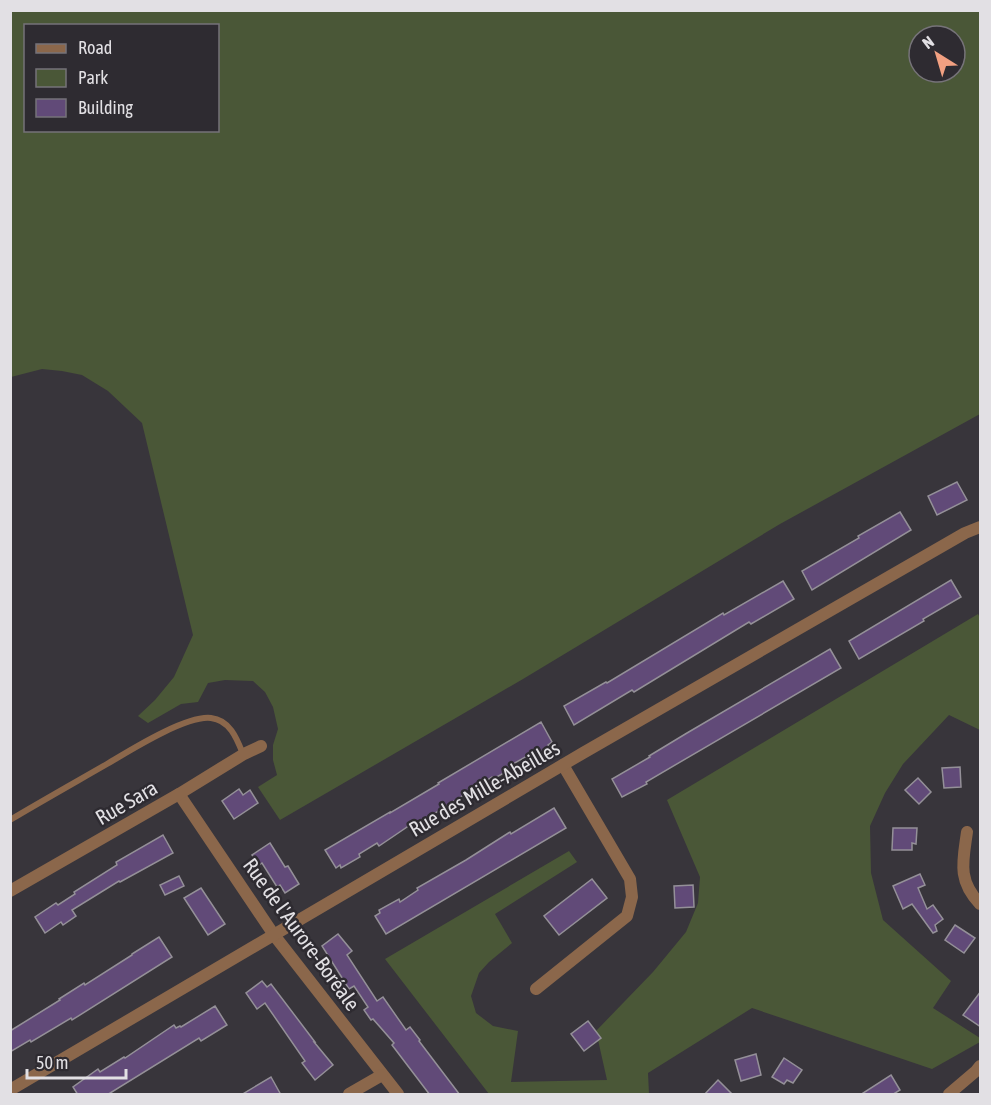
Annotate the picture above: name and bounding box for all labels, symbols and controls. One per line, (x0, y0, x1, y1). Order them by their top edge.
legend (24, 24, 219, 132)
north arrow (907, 24, 967, 84)
text: N (919, 32, 937, 52)
text: Road (78, 37, 112, 58)
text: Park (78, 67, 108, 88)
text: Building (78, 97, 133, 118)
street label: Rue des Mille-Abeilles (404, 735, 564, 841)
street label: Rue Sara (91, 775, 161, 829)
street label: Rue de l'Aurore-Boréale (239, 853, 365, 1015)
scale bar (27, 1042, 126, 1080)
text: 50 m (36, 1052, 68, 1073)

